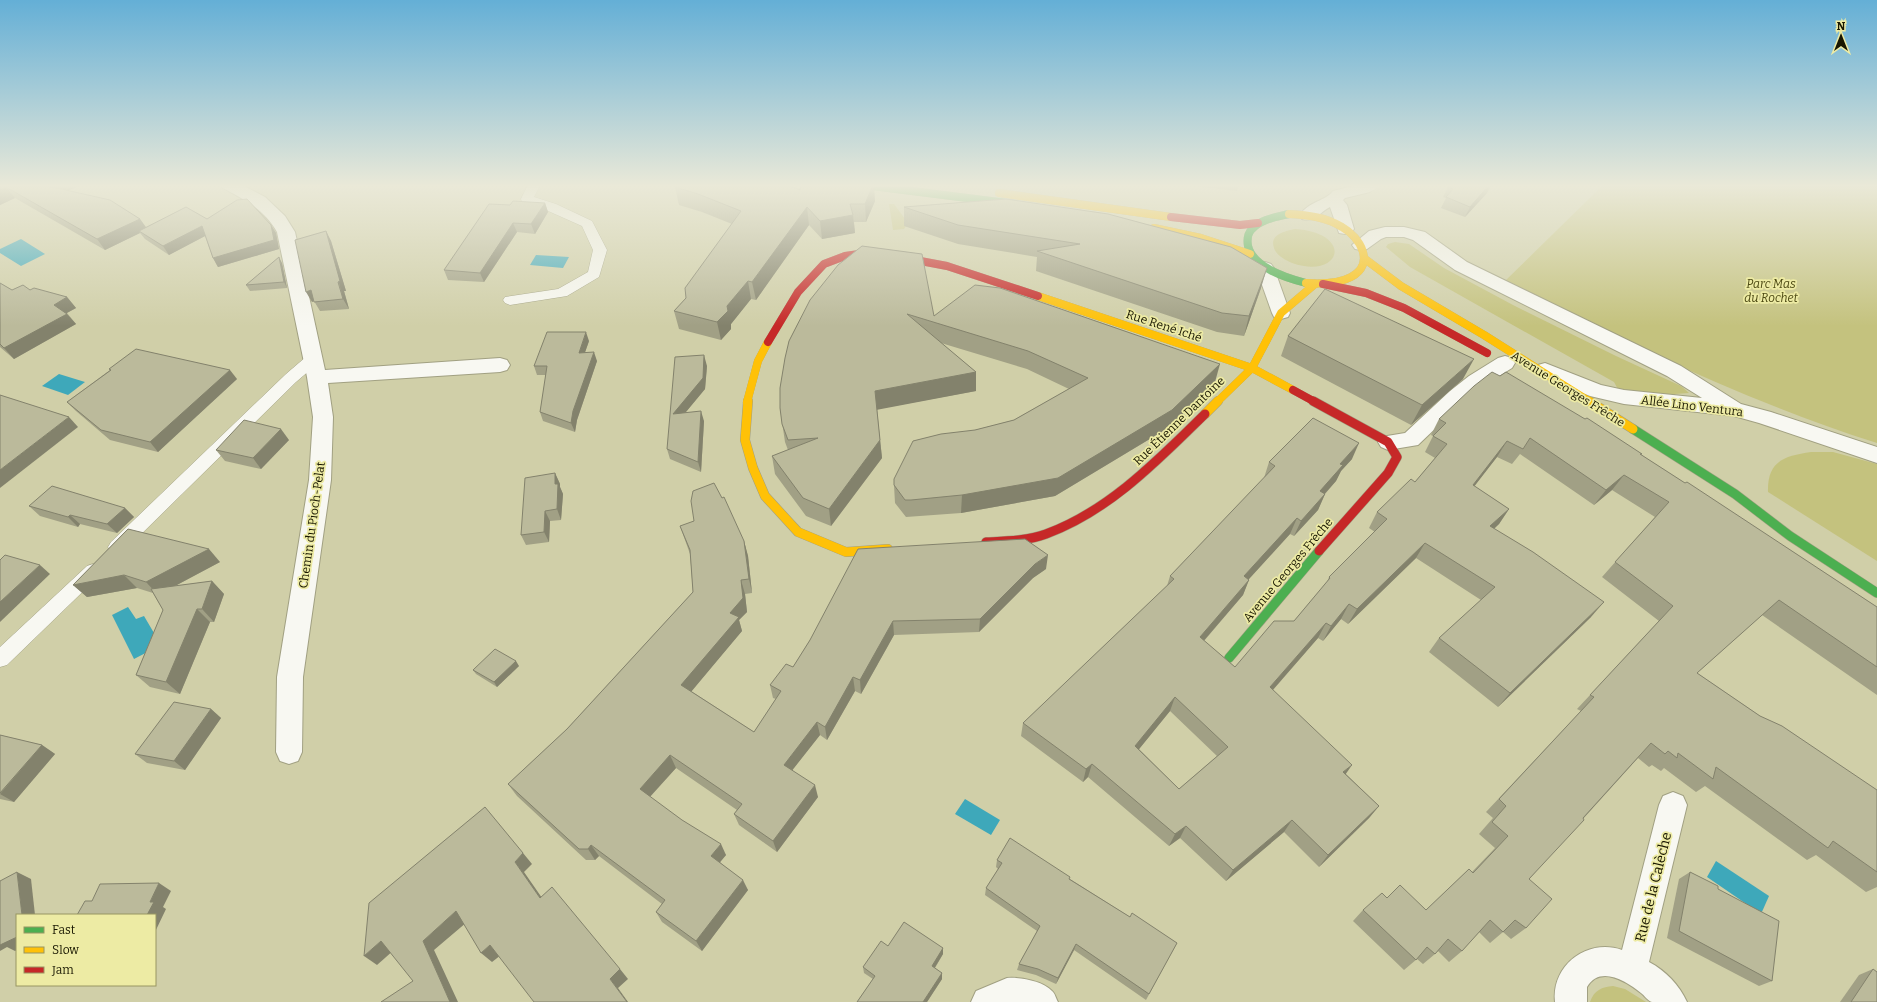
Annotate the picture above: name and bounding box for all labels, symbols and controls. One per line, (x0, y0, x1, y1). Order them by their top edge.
north arrow (1821, 16, 1861, 56)
text: N (1837, 20, 1846, 33)
park label: Parc Mas du Rochet (1744, 277, 1799, 305)
street label: Rue René Iché (1124, 307, 1204, 345)
street label: Avenue Georges Frêche (1509, 348, 1627, 430)
street label: Rue Étienne Dantoine (1130, 373, 1228, 468)
street label: Allée Lino Ventura (1640, 393, 1744, 419)
street label: Chemin du Pioch-Pelat (296, 460, 328, 589)
street label: Avenue Georges Frêche (1240, 515, 1336, 625)
street label: Rue de la Calèche (1632, 830, 1675, 944)
legend (16, 914, 156, 986)
text: Fast (52, 923, 76, 937)
text: Slow (52, 943, 79, 957)
text: Jam (51, 963, 74, 977)

